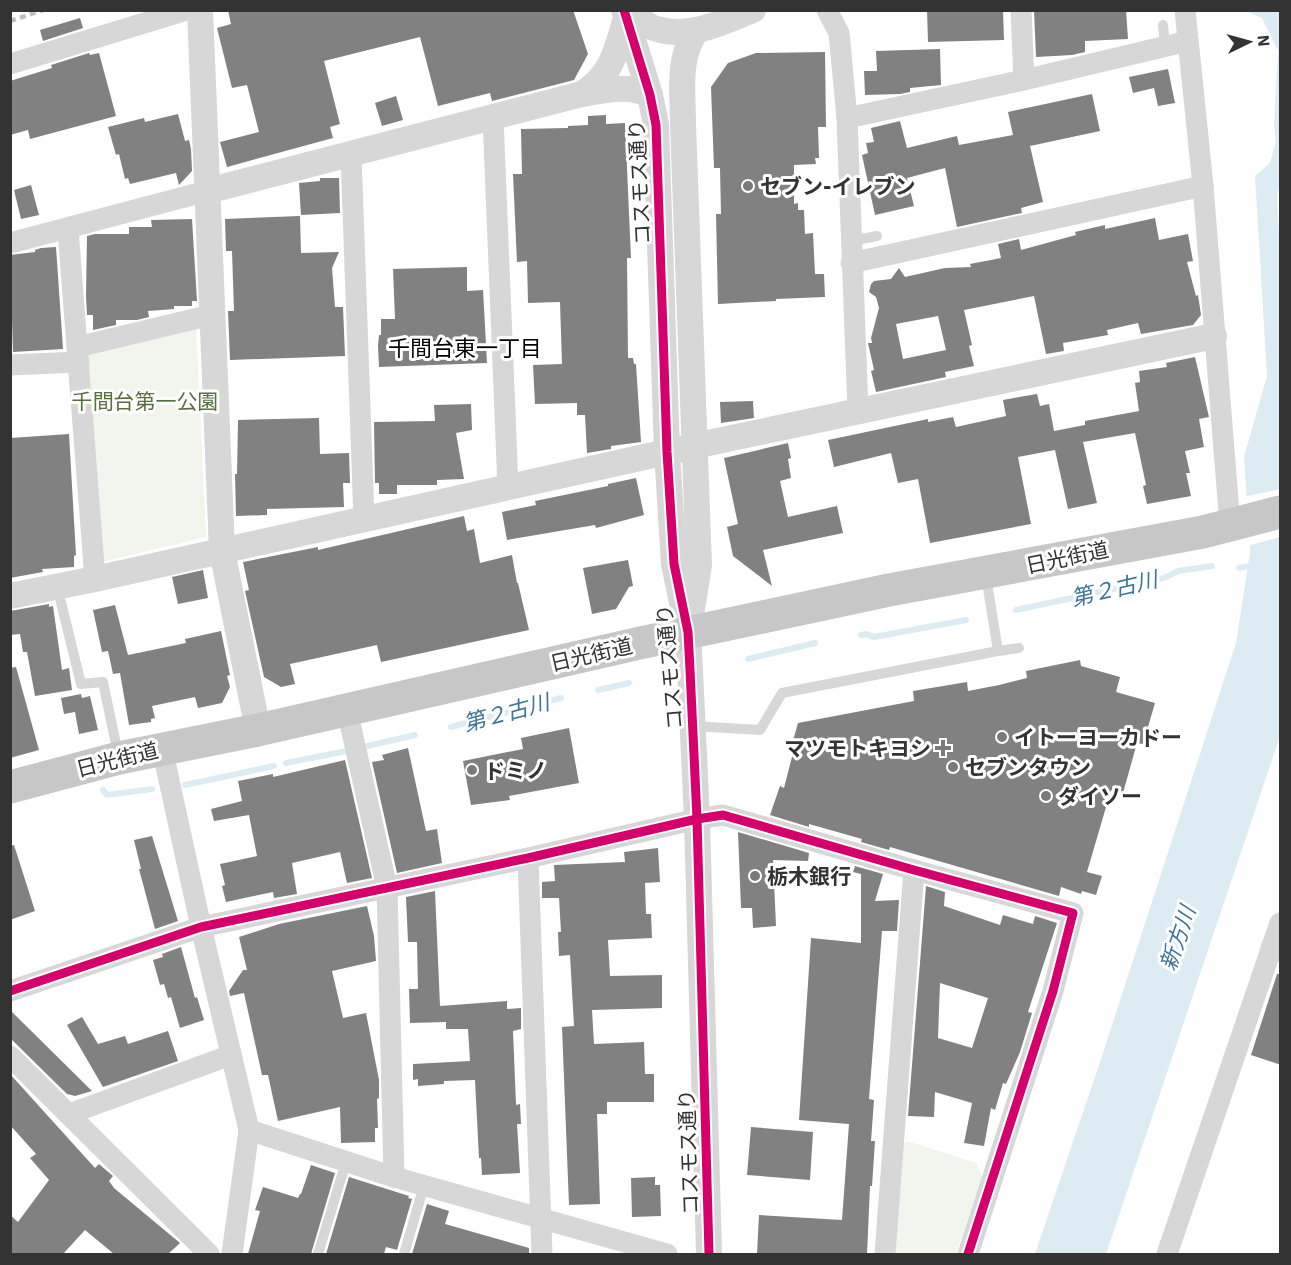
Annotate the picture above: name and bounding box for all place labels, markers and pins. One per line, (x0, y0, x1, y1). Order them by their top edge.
place label: セブン-イレブン (760, 172, 915, 200)
marker: セブン-イレブン (741, 179, 755, 193)
place label: イトーヨーカドー (1014, 723, 1182, 751)
marker: イトーヨーカドー (995, 730, 1009, 744)
place label: マツモトキヨシ (784, 734, 931, 762)
marker: マツモトキヨシ (936, 741, 950, 755)
place label: セブンタウン (965, 753, 1091, 781)
place label: ドミノ (484, 756, 547, 784)
marker: セブンタウン (946, 760, 960, 774)
marker: ドミノ (465, 763, 479, 777)
place label: ダイソー (1058, 782, 1142, 810)
marker: ダイソー (1039, 789, 1053, 803)
place label: 栃木銀行 (767, 862, 851, 890)
marker: 栃木銀行 (748, 869, 762, 883)

